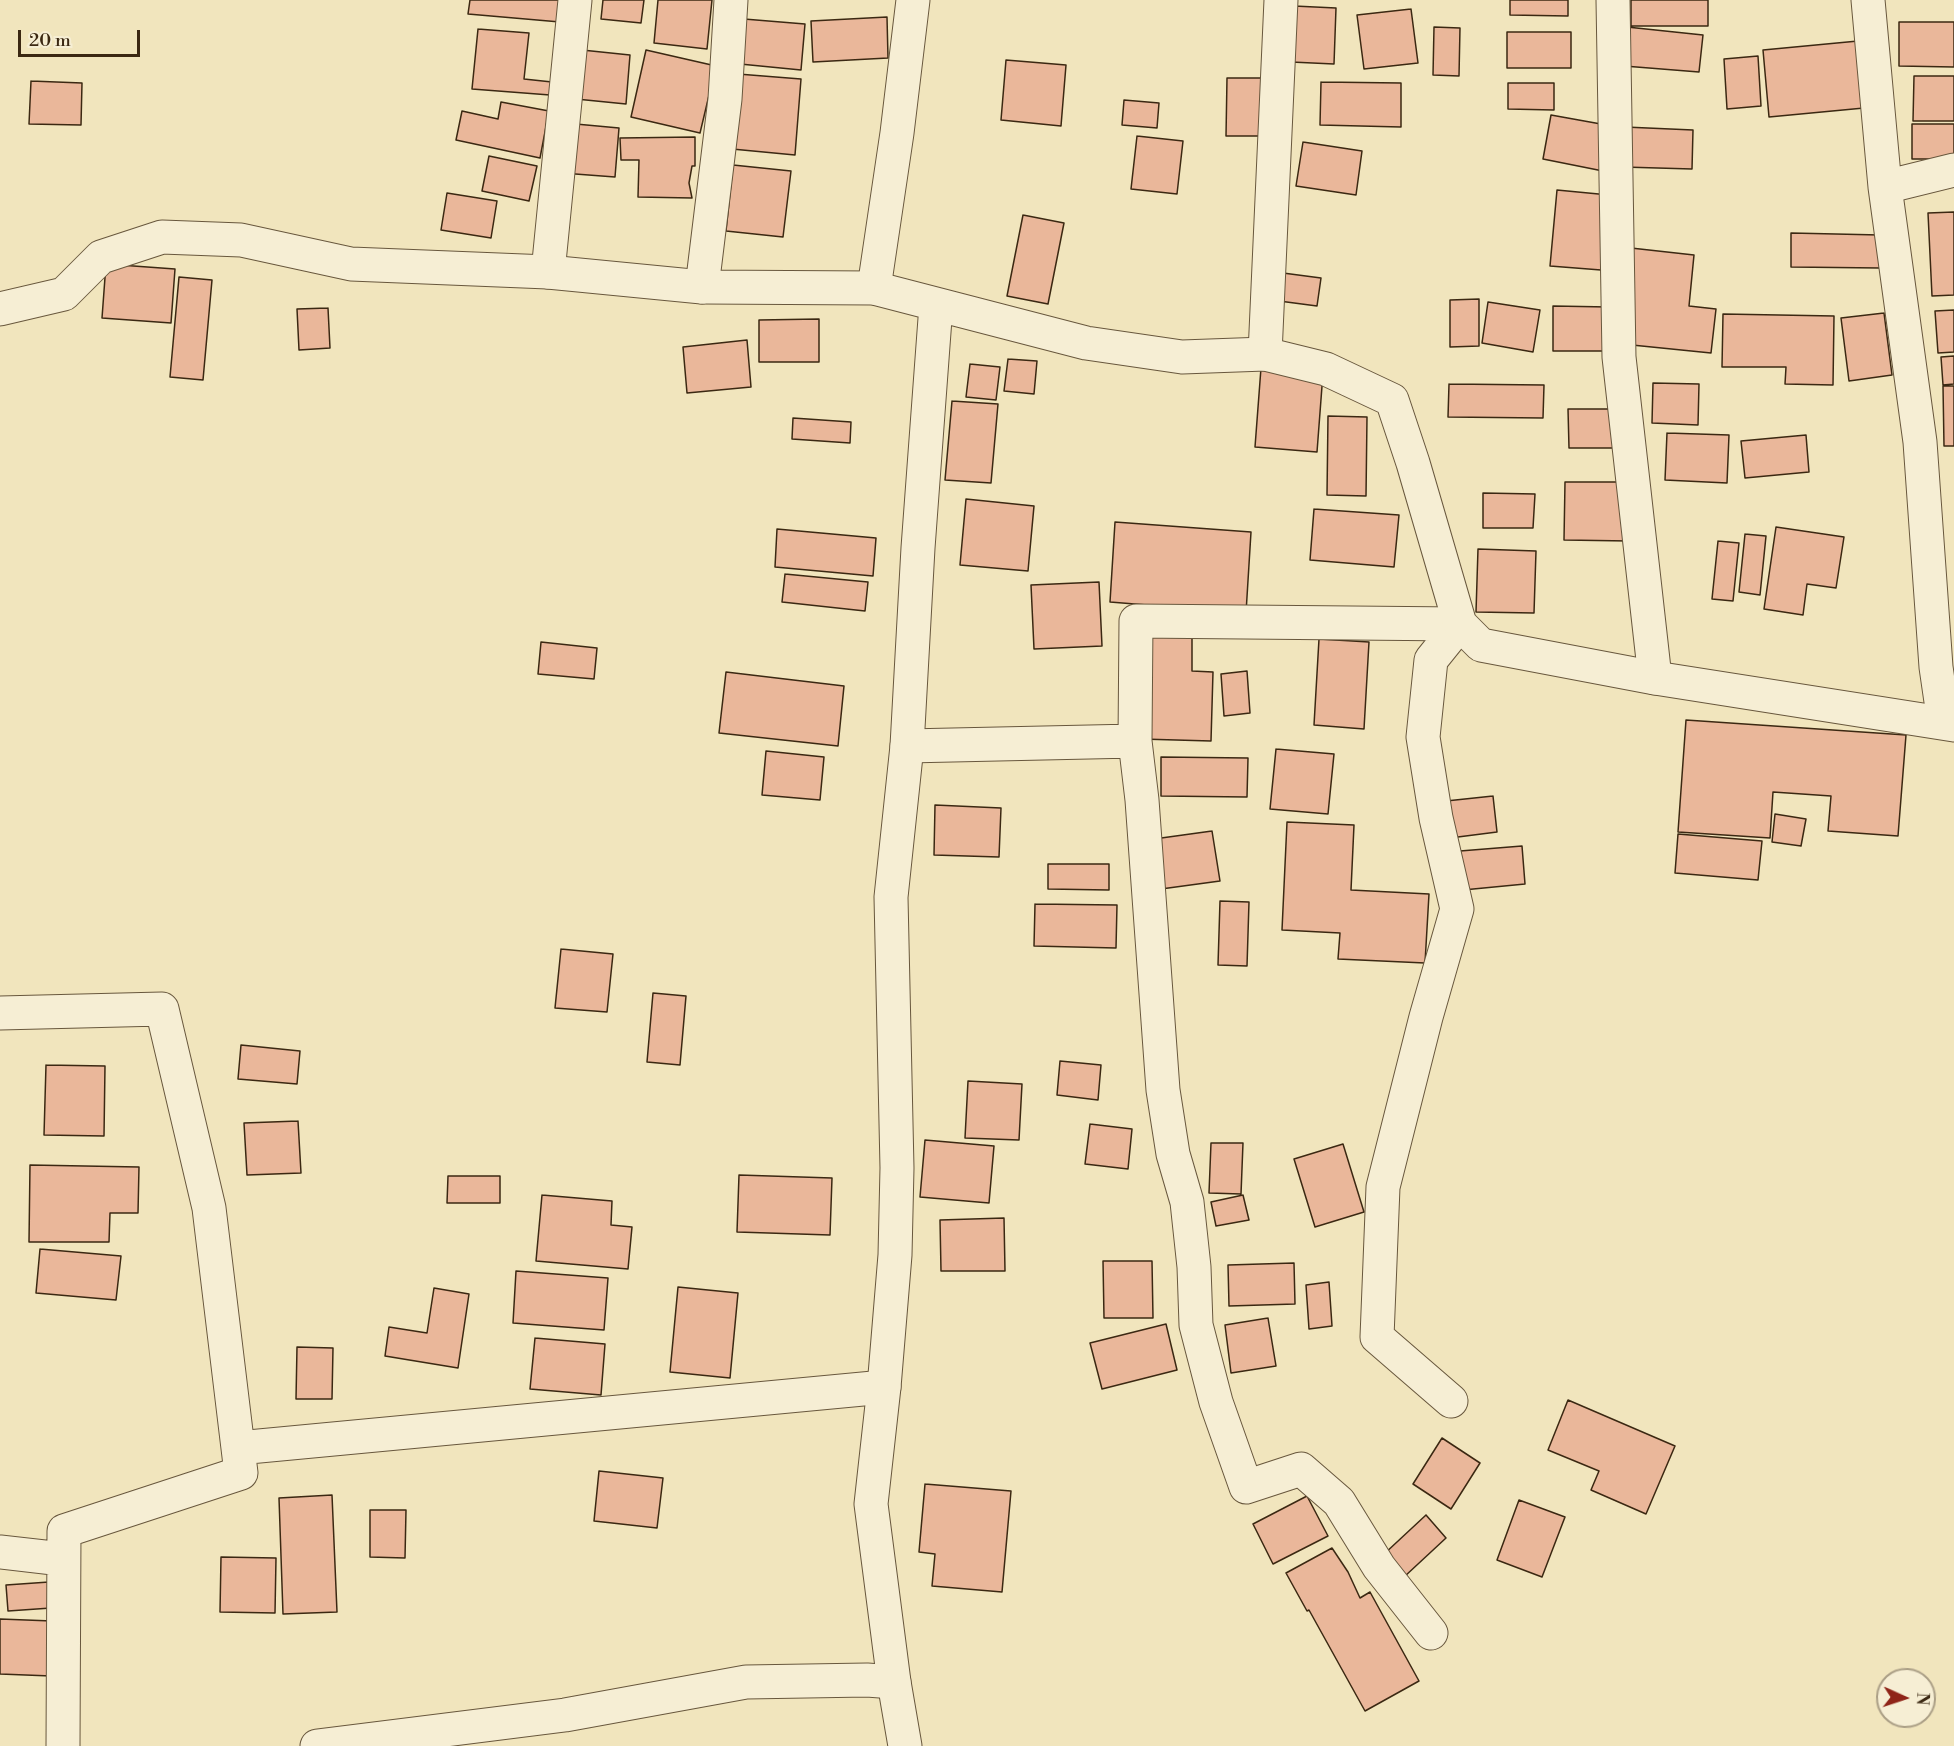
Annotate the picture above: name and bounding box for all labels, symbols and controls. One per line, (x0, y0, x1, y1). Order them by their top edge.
scale bar (21, 18, 142, 56)
text: 20 m (29, 29, 71, 52)
north arrow (1876, 1668, 1936, 1728)
text: N (1912, 1692, 1932, 1706)

